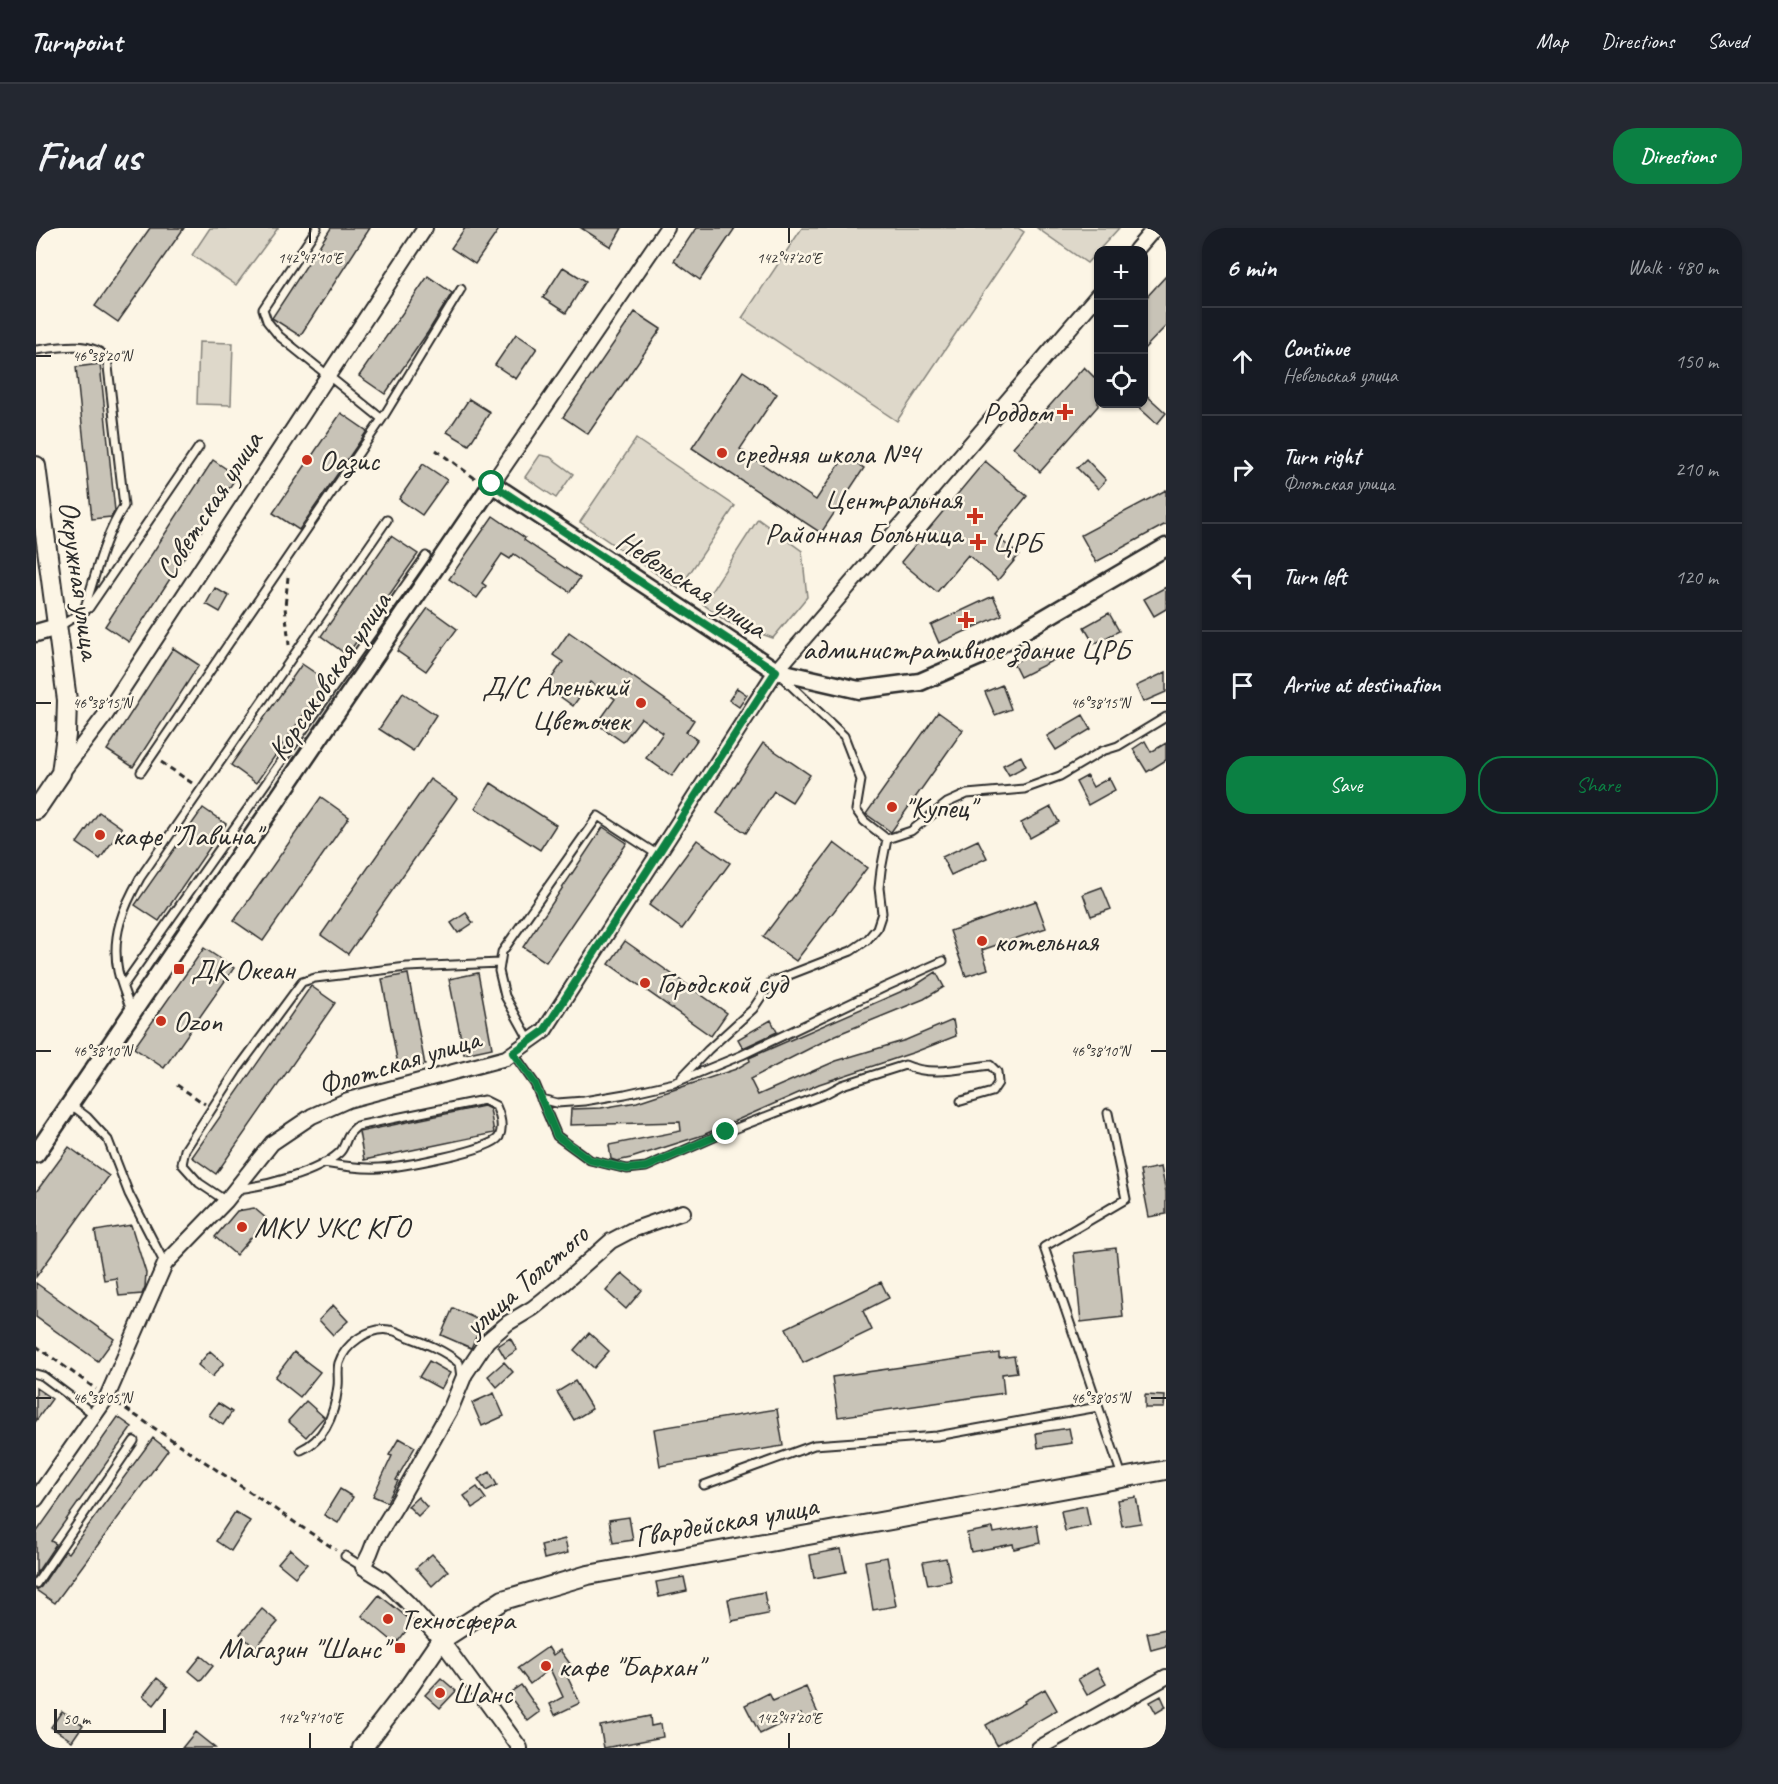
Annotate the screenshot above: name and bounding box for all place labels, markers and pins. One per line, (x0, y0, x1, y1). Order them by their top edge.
place label: Роддом (982, 393, 1054, 431)
marker: Роддом (1056, 403, 1074, 421)
place label: средняя школа №4 (734, 434, 922, 472)
place label: Оазис (319, 441, 380, 479)
marker: средняя школа №4 (715, 446, 729, 460)
marker: Оазис (300, 453, 314, 467)
place label: Центральная Районная Больница (765, 480, 965, 552)
marker: Центральная Районная Больница (966, 507, 984, 525)
place label: ЦРБ (992, 523, 1046, 561)
marker: ЦРБ (969, 533, 987, 551)
marker: административное здание ЦРБ (957, 611, 975, 629)
place label: административное здание ЦРБ (802, 630, 1134, 668)
place label: Д/С Аленький Цветочек (482, 667, 632, 739)
marker: Д/С Аленький Цветочек (634, 696, 648, 710)
place label: "Купец" (904, 788, 981, 826)
marker: "Купец" (885, 800, 899, 814)
place label: кафе "Лавина" (112, 816, 267, 854)
marker: кафе "Лавина" (93, 828, 107, 842)
place label: котельная (994, 922, 1100, 960)
marker: котельная (975, 934, 989, 948)
place label: ДК Океан (191, 950, 296, 988)
marker: ДК Океан (172, 962, 186, 976)
place label: Городской суд (657, 964, 789, 1002)
marker: Городской суд (638, 976, 652, 990)
place label: Ozon (173, 1002, 223, 1040)
marker: Ozon (154, 1014, 168, 1028)
place label: МКУ УКС КГО (254, 1208, 413, 1246)
marker: МКУ УКС КГО (235, 1220, 249, 1234)
place label: Техносфера (400, 1600, 517, 1638)
marker: Техносфера (381, 1612, 395, 1626)
place label: Магазин "Шанс" (219, 1629, 394, 1667)
marker: Магазин "Шанс" (393, 1641, 407, 1655)
place label: кафе "Бархан" (558, 1647, 709, 1685)
marker: кафе "Бархан" (539, 1659, 553, 1673)
place label: Шанс (452, 1674, 514, 1712)
marker: Шанс (433, 1686, 447, 1700)

